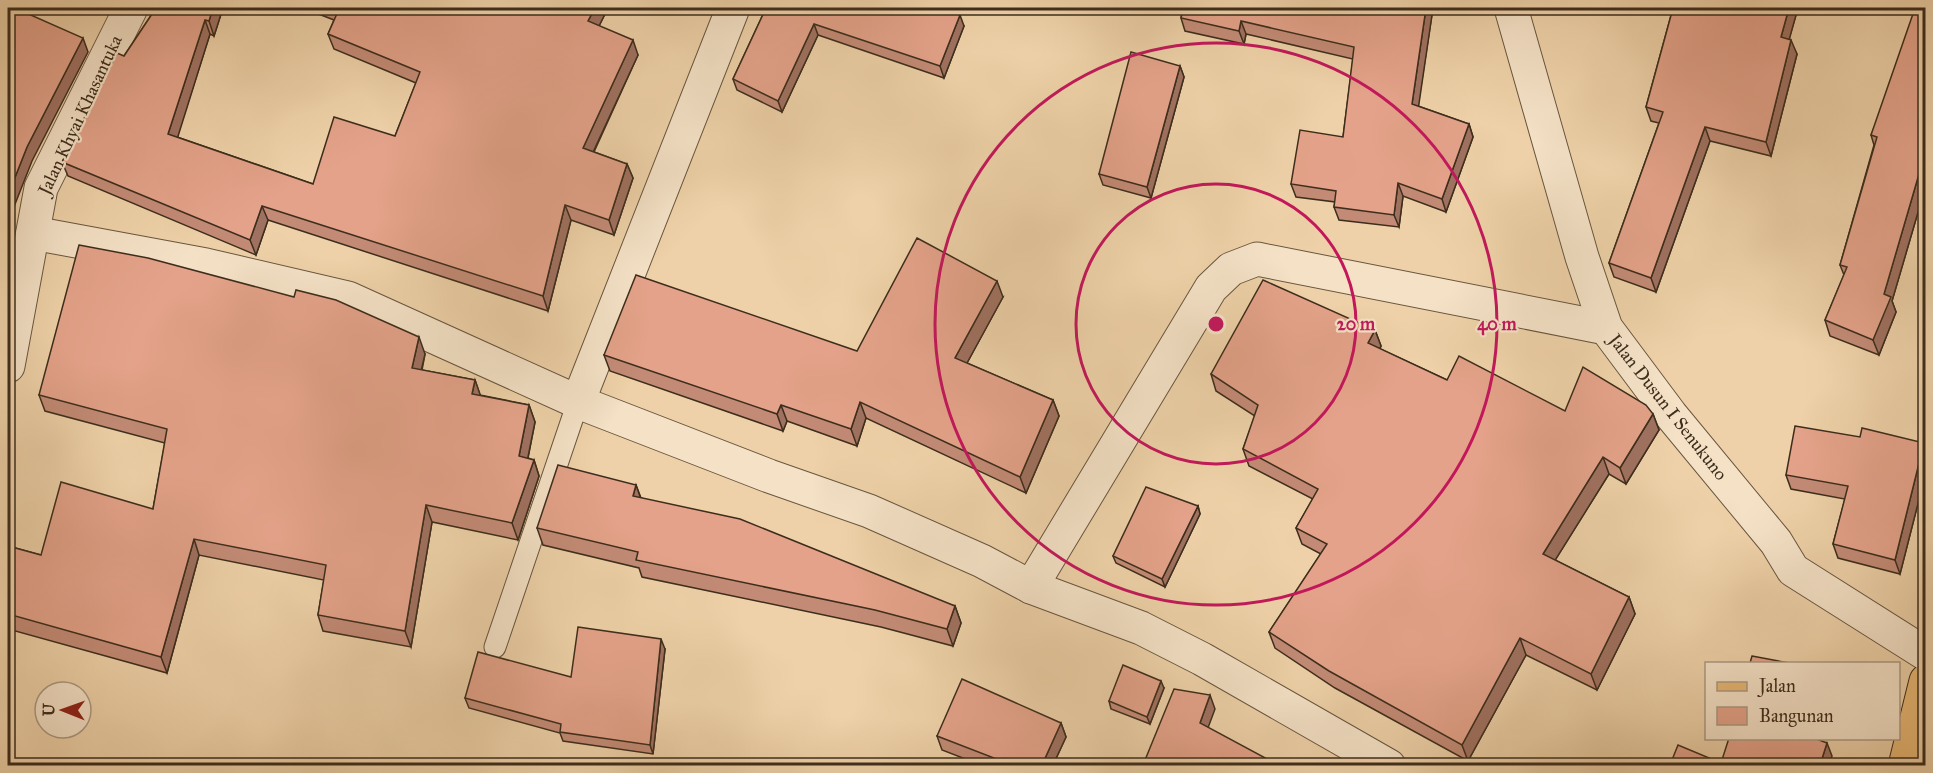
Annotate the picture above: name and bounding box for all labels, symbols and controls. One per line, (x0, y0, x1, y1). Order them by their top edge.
street label: Jalan Khyai Khasantuka (32, 31, 128, 201)
text: 20 m (1337, 313, 1376, 335)
text: 40 m (1477, 313, 1518, 336)
centre of rings (1206, 314, 1226, 334)
street label: Jalan Dusun I Senukuno (1602, 328, 1732, 485)
legend (1705, 662, 1900, 740)
text: Jalan (1757, 675, 1796, 698)
north arrow (33, 680, 93, 740)
text: U (39, 703, 58, 716)
text: Bangunan (1759, 705, 1834, 728)

